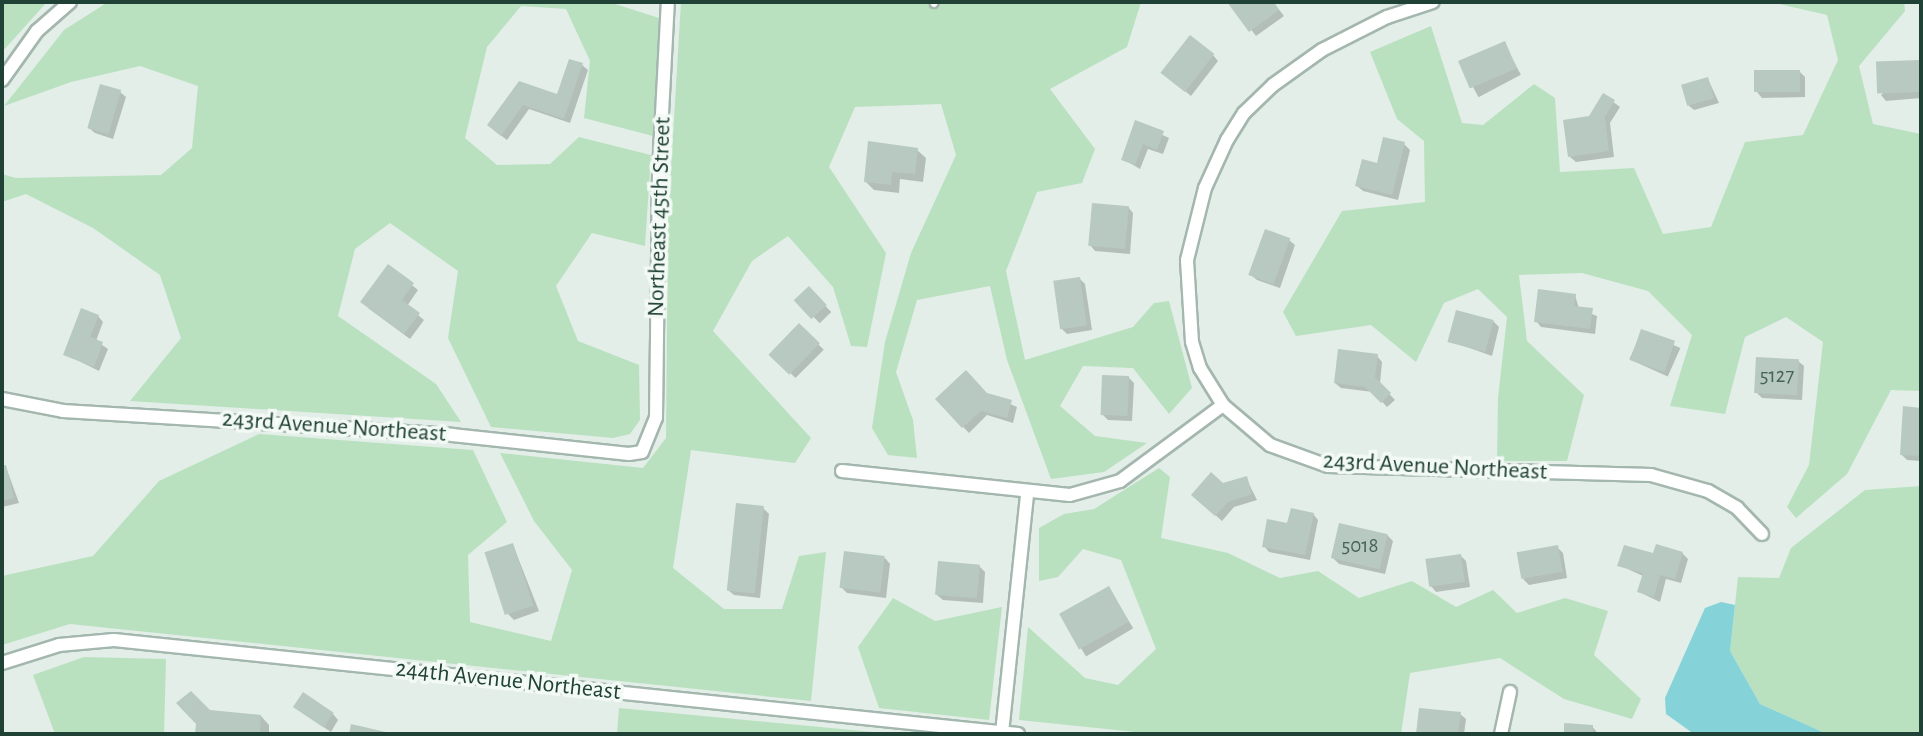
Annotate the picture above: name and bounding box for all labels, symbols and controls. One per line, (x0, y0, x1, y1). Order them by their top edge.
street label: Northeast 45th Street (642, 116, 678, 318)
house number: 5127 (1760, 363, 1794, 389)
street label: 243rd Avenue Northeast (221, 405, 447, 449)
street label: 243rd Avenue Northeast (1322, 447, 1548, 487)
house number: 5018 (1341, 533, 1379, 559)
street label: 244th Avenue Northeast (394, 655, 622, 707)

